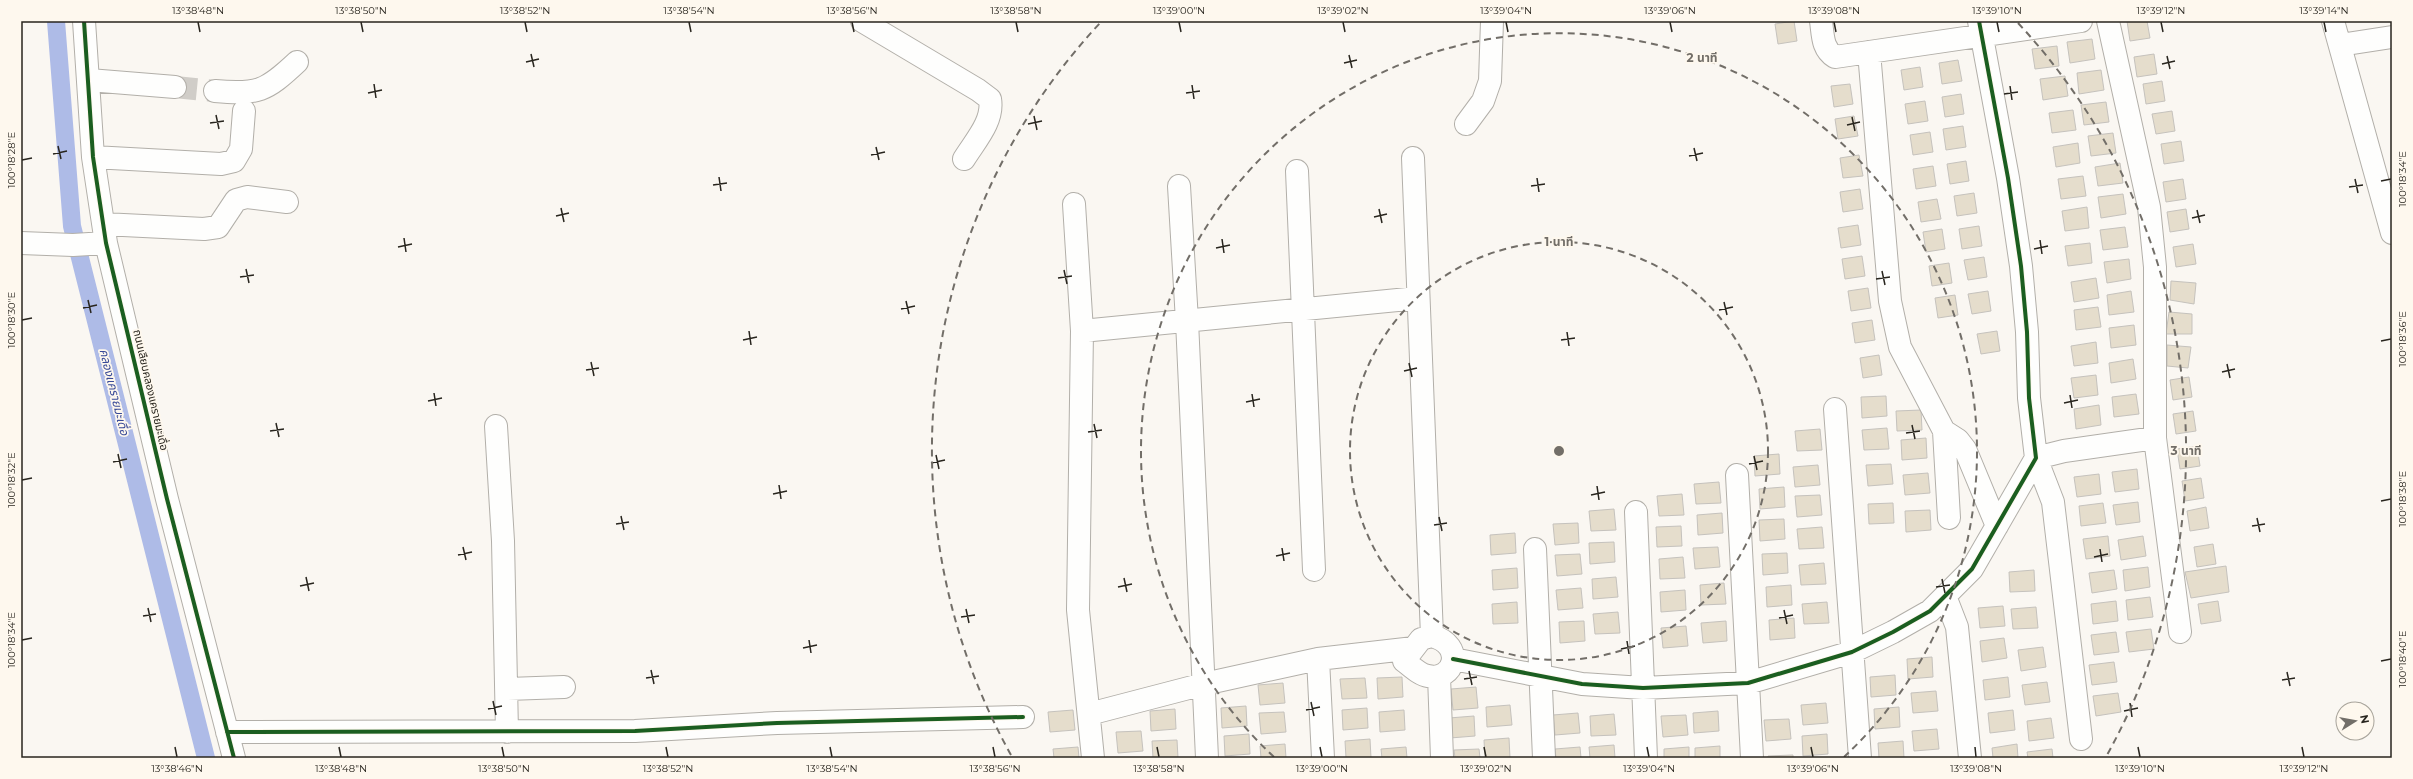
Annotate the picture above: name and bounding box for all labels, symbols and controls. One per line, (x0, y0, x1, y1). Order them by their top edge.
text: 13°38'48"N (172, 4, 224, 17)
text: 13°38'50"N (335, 4, 387, 17)
text: 13°38'52"N (500, 4, 550, 17)
text: 13°38'54"N (663, 4, 715, 17)
text: 13°38'56"N (826, 4, 878, 17)
text: 13°38'58"N (990, 4, 1042, 17)
text: 13°39'00"N (1153, 4, 1205, 17)
text: 13°39'02"N (1317, 4, 1369, 17)
text: 13°39'04"N (1480, 4, 1532, 17)
text: 13°39'06"N (1644, 4, 1696, 17)
text: 13°39'08"N (1808, 4, 1860, 17)
text: 13°39'10"N (1972, 4, 2022, 17)
text: 13°39'12"N (2137, 4, 2185, 17)
text: 13°39'14"N (2299, 4, 2349, 17)
text: 2 นาที (1686, 50, 1718, 65)
text: 100°18'28"E (5, 132, 18, 188)
text: 100°18'34"E (2396, 151, 2409, 207)
text: 1 นาที (1545, 234, 1573, 249)
text: 100°18'30"E (5, 291, 18, 348)
text: 100°18'36"E (2396, 311, 2409, 367)
street label: ถนนเลียบคลองแครายมะเดื่อ (130, 328, 173, 452)
water label: คลองแครายมะเดื่อ (96, 347, 134, 438)
text: 3 นาที (2169, 443, 2202, 458)
centre of rings (1552, 444, 1566, 458)
text: 100°18'32"E (5, 452, 18, 508)
text: 100°18'38"E (2396, 471, 2409, 527)
text: 100°18'34"E (5, 612, 18, 668)
text: 100°18'40"E (2396, 630, 2409, 687)
north arrow (2335, 701, 2375, 741)
text: N (2357, 713, 2373, 725)
text: 13°38'46"N (151, 762, 203, 775)
text: 13°38'48"N (315, 762, 367, 775)
text: 13°38'50"N (478, 762, 530, 775)
text: 13°38'52"N (643, 762, 693, 775)
text: 13°38'54"N (806, 762, 858, 775)
text: 13°38'56"N (969, 762, 1021, 775)
text: 13°38'58"N (1133, 762, 1185, 775)
text: 13°39'00"N (1296, 762, 1348, 775)
text: 13°39'02"N (1460, 762, 1512, 775)
text: 13°39'04"N (1623, 762, 1675, 775)
text: 13°39'06"N (1787, 762, 1839, 775)
text: 13°39'08"N (1950, 762, 2002, 775)
text: 13°39'10"N (2115, 762, 2165, 775)
text: 13°39'12"N (2280, 762, 2328, 775)

